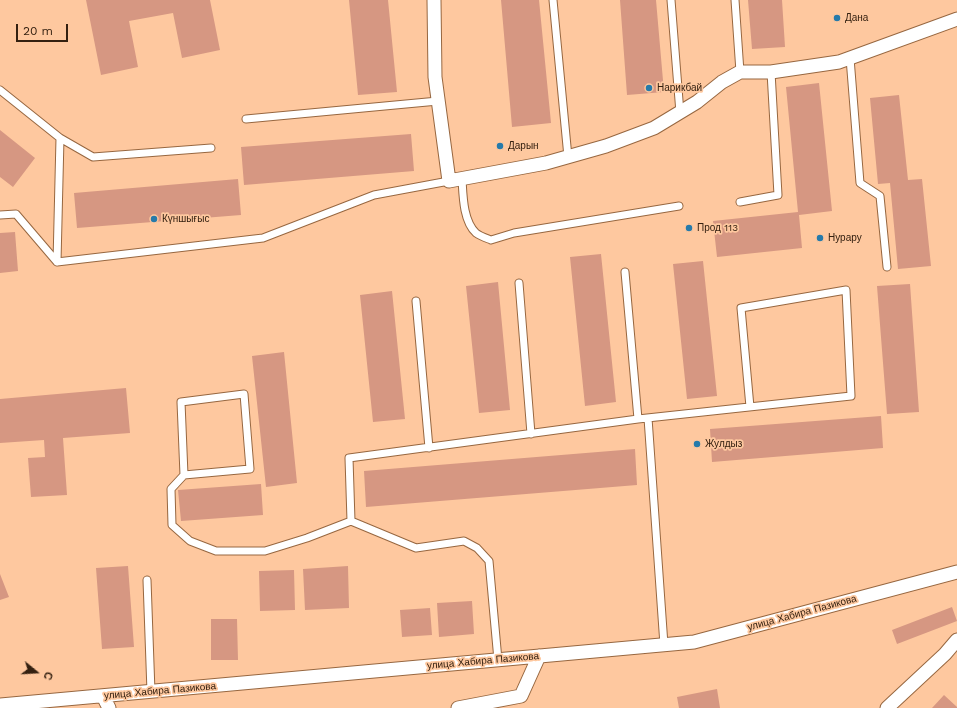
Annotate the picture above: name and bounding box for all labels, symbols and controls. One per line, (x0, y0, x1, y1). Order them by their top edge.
place label: Дана (845, 12, 868, 24)
marker: Дана (832, 13, 842, 23)
scale bar (18, 16, 70, 42)
text: 20 m (23, 24, 53, 38)
place label: Нарикбай (657, 82, 702, 94)
marker: Нарикбай (644, 83, 654, 93)
place label: Дарын (508, 140, 539, 152)
marker: Дарын (495, 141, 505, 151)
place label: Күншығыс (162, 213, 209, 225)
marker: Күншығыс (149, 214, 159, 224)
place label: Прод 113 (697, 222, 738, 234)
marker: Прод 113 (684, 223, 694, 233)
place label: Нурару (828, 232, 862, 244)
marker: Нурару (815, 233, 825, 243)
place label: Жулдыз (705, 438, 742, 450)
marker: Жулдыз (692, 439, 702, 449)
street label: улица Хабира Пазикова (746, 593, 858, 633)
street label: улица Хабира Пазикова (426, 650, 540, 672)
north arrow (16, 652, 56, 692)
text: С (40, 670, 55, 682)
street label: улица Хабира Пазикова (103, 680, 217, 702)

